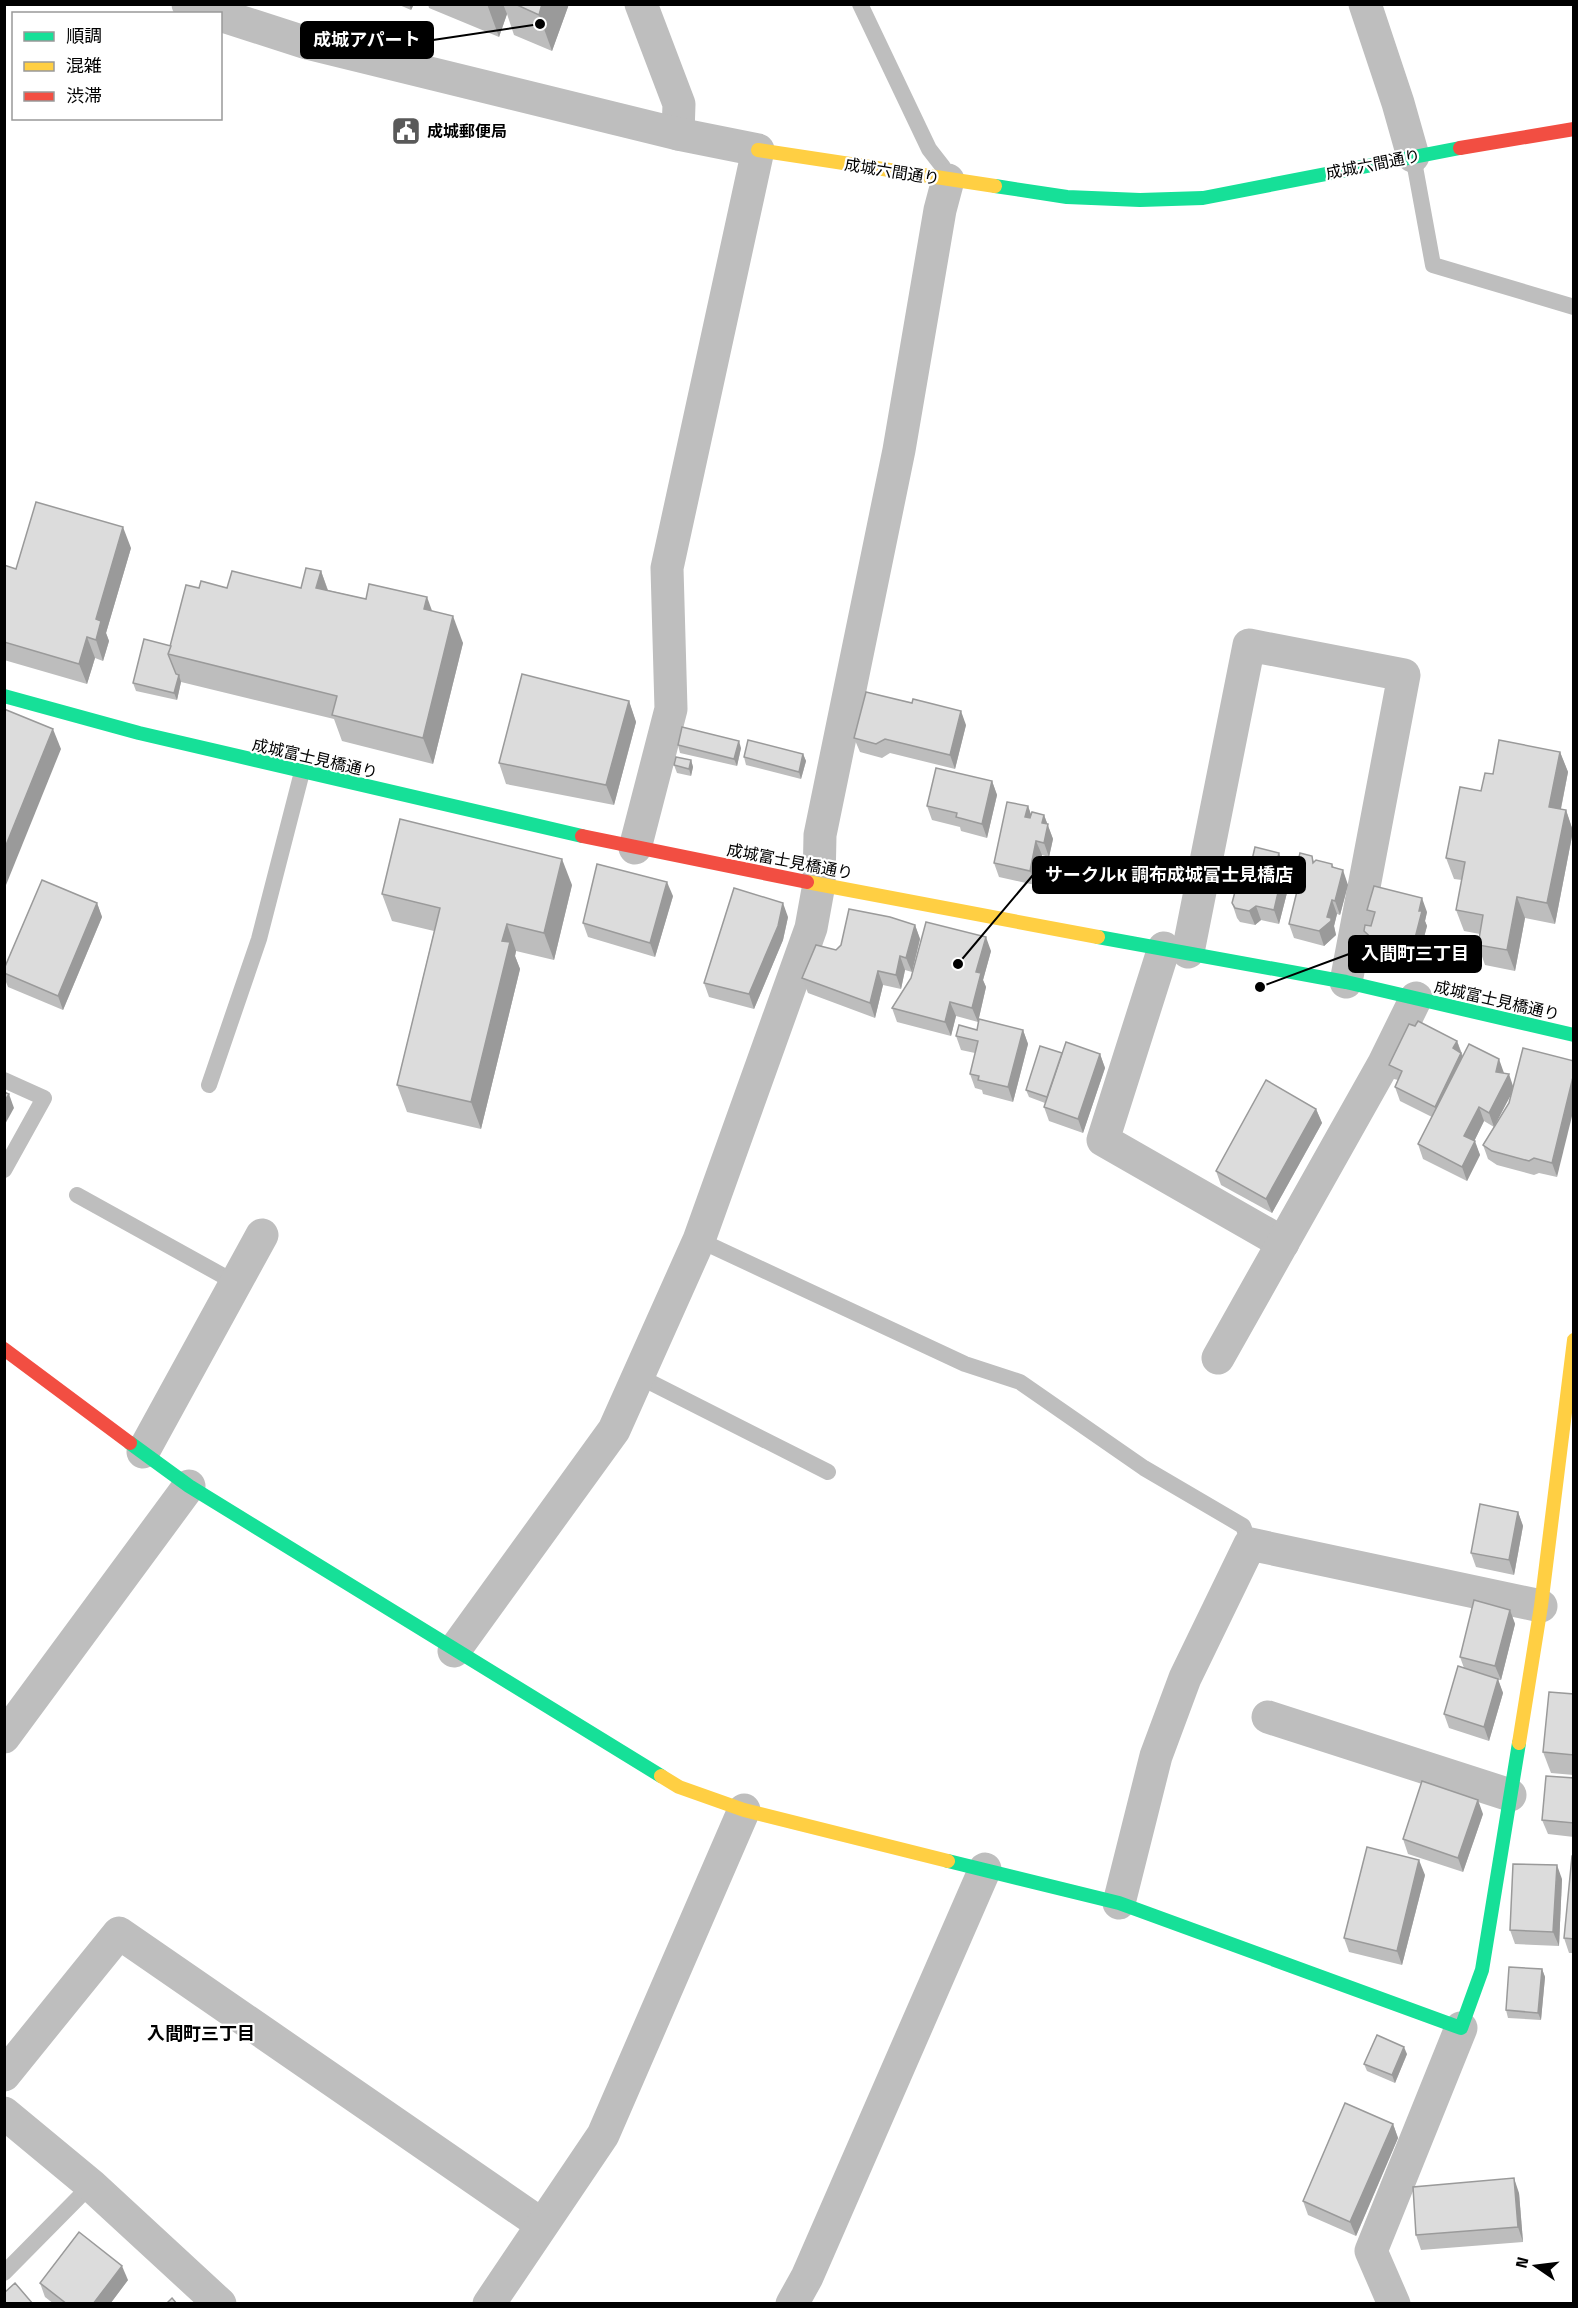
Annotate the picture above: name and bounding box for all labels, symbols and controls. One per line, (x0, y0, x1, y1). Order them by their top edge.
legend (12, 12, 222, 120)
text: 順調 (66, 22, 102, 49)
callout: 成城アパート (301, 22, 433, 58)
text: 成城アパート (313, 26, 421, 53)
text: 混雑 (66, 52, 102, 79)
text: 渋滞 (66, 82, 102, 109)
public building icon: 成城郵便局 (390, 115, 422, 147)
place label: 成城郵便局 (427, 119, 507, 143)
street label: 成城六間通り (1324, 143, 1422, 185)
street label: 成城六間通り (843, 152, 941, 190)
street label: 成城富士見橋通り (250, 732, 380, 784)
street label: 成城富士見橋通り (725, 837, 855, 885)
callout: サークルK 調布成城富士見橋店 (1033, 857, 1305, 893)
text: サークルK 調布成城富士見橋店 (1045, 861, 1293, 888)
callout: 入間町三丁目 (1349, 936, 1481, 972)
text: 入間町三丁目 (1361, 940, 1469, 967)
street label: 成城富士見橋通り (1432, 974, 1562, 1026)
district label: 入間町三丁目 (147, 2020, 255, 2047)
north arrow (1506, 2236, 1566, 2296)
text: N (1508, 2254, 1534, 2271)

